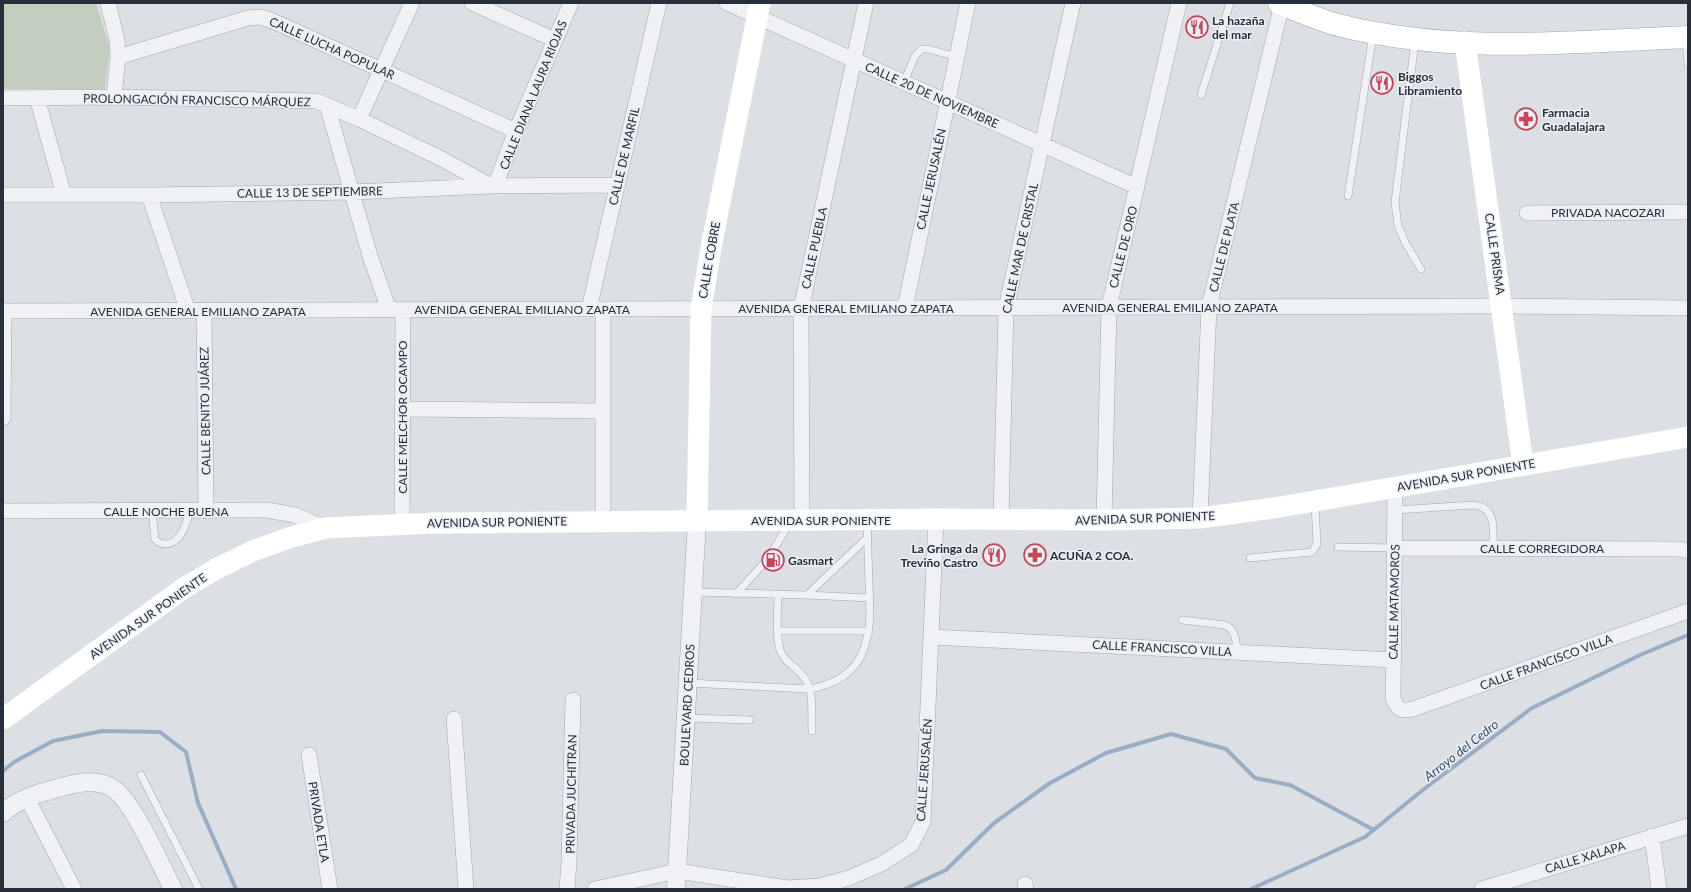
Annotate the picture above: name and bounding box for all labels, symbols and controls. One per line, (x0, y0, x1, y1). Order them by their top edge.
place label: La hazaña del mar (1212, 13, 1265, 42)
street label: CALLE LUCHA POPULAR (267, 14, 398, 83)
restaurant icon: La hazaña del mar (1184, 14, 1210, 40)
street label: CALLE DIANA LAURA RIOJAS (496, 18, 570, 172)
street label: CALLE 20 DE NOVIEMBRE (863, 59, 1001, 131)
place label: Biggos Libramiento (1398, 69, 1462, 98)
restaurant icon: Biggos Libramiento (1369, 70, 1395, 96)
street label: PROLONGACIÓN FRANCISCO MÁRQUEZ (83, 91, 311, 109)
street label: CALLE DE MARFIL (605, 105, 643, 207)
place label: Farmacia Guadalajara (1542, 105, 1605, 134)
pharmacy icon: Farmacia Guadalajara (1513, 106, 1539, 132)
street label: CALLE JERUSALÉN (913, 127, 949, 231)
street label: CALLE MAR DE CRISTAL (999, 181, 1041, 315)
street label: CALLE 13 DE SEPTIEMBRE (237, 183, 383, 201)
street label: CALLE DE PLATA (1206, 199, 1243, 294)
street label: CALLE DE ORO (1106, 204, 1141, 290)
street label: CALLE PUEBLA (798, 205, 830, 290)
street label: PRIVADA NACOZARI (1551, 205, 1665, 220)
street label: CALLE PRISMA (1482, 212, 1508, 297)
street label: CALLE COBRE (695, 220, 723, 300)
street label: AVENIDA GENERAL EMILIANO ZAPATA (1062, 300, 1279, 315)
street label: AVENIDA GENERAL EMILIANO ZAPATA (738, 301, 955, 316)
street label: AVENIDA GENERAL EMILIANO ZAPATA (414, 302, 631, 317)
street label: AVENIDA GENERAL EMILIANO ZAPATA (90, 304, 307, 319)
street label: CALLE MELCHOR OCAMPO (395, 340, 410, 494)
street label: CALLE BENITO JUÁREZ (196, 347, 214, 475)
street label: AVENIDA SUR PONIENTE (1396, 455, 1536, 495)
street label: CALLE NOCHE BUENA (103, 504, 229, 519)
street label: AVENIDA SUR PONIENTE (1075, 508, 1215, 528)
street label: AVENIDA SUR PONIENTE (427, 513, 567, 531)
street label: AVENIDA SUR PONIENTE (751, 513, 891, 528)
place label: La Gringa da Treviño Castro (901, 541, 978, 570)
street label: CALLE CORREGIDORA (1480, 541, 1605, 556)
restaurant icon: La Gringa da Treviño Castro (981, 542, 1007, 568)
pharmacy icon: ACUÑA 2 COA. (1022, 542, 1048, 568)
street label: CALLE MATAMOROS (1385, 544, 1403, 660)
fuel station icon: Gasmart (760, 547, 786, 573)
place label: ACUÑA 2 COA. (1049, 548, 1133, 563)
place label: Gasmart (788, 553, 834, 568)
street label: AVENIDA SUR PONIENTE (86, 570, 210, 662)
street label: CALLE FRANCISCO VILLA (1478, 631, 1615, 693)
street label: CALLE FRANCISCO VILLA (1092, 637, 1233, 659)
street label: BOULEVARD CEDROS (676, 644, 698, 766)
water label: Arroyo del Cedro (1420, 716, 1502, 785)
street label: CALLE JERUSALÉN (913, 718, 935, 822)
street label: PRIVADA JUCHITRAN (562, 734, 580, 854)
street label: PRIVADA ETLA (305, 780, 333, 864)
street label: CALLE XALAPA (1543, 837, 1628, 876)

